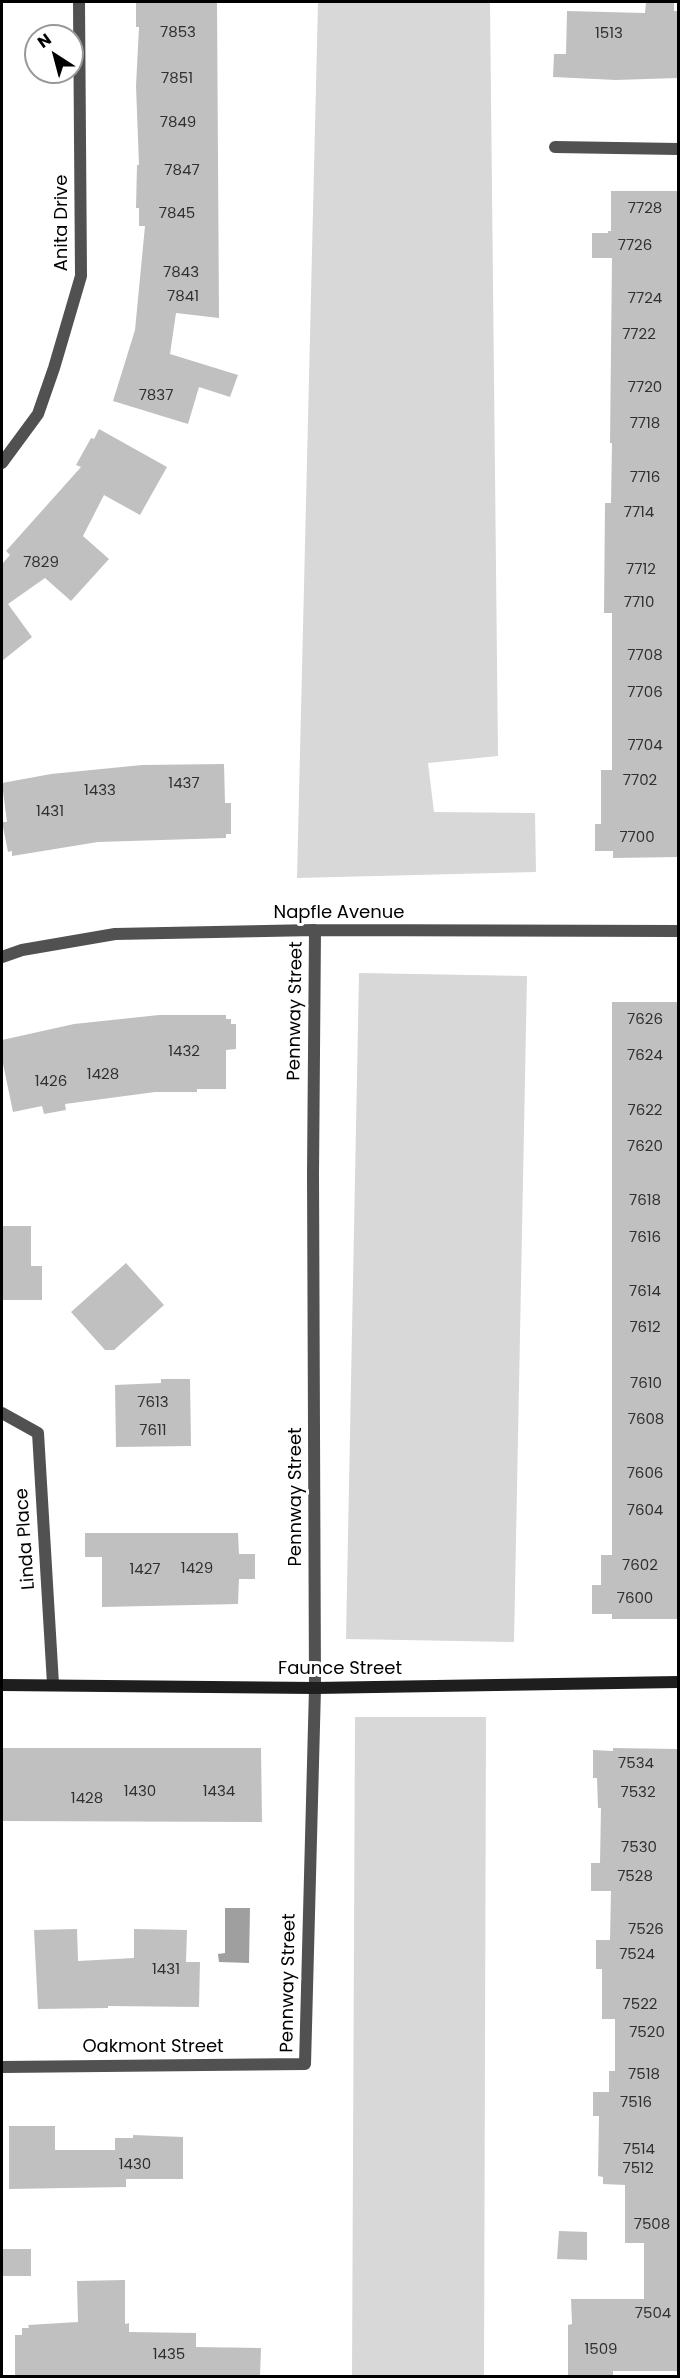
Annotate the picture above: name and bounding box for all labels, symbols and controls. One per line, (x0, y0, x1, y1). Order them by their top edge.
north arrow (24, 24, 84, 84)
house number: 7853 (160, 24, 196, 42)
house number: 1513 (595, 25, 623, 43)
text: N (33, 28, 56, 53)
house number: 7851 (161, 70, 193, 88)
house number: 7849 (160, 114, 196, 132)
house number: 7847 (164, 162, 200, 180)
street label: Anita Drive (51, 175, 73, 271)
house number: 7728 (628, 200, 662, 218)
house number: 7845 (159, 205, 195, 223)
house number: 7726 (618, 237, 652, 255)
house number: 7843 (163, 264, 199, 282)
house number: 7841 (167, 288, 199, 306)
house number: 7724 (628, 290, 662, 308)
house number: 7722 (622, 326, 656, 344)
house number: 7720 (628, 379, 662, 397)
house number: 7837 (139, 387, 173, 405)
house number: 7718 (630, 415, 660, 433)
house number: 7716 (630, 469, 660, 487)
house number: 7714 (624, 504, 654, 522)
house number: 7829 (23, 554, 59, 572)
house number: 7712 (626, 561, 656, 579)
house number: 7710 (624, 594, 654, 612)
house number: 7708 (627, 647, 663, 665)
house number: 7706 (627, 684, 663, 702)
house number: 7704 (627, 737, 663, 755)
house number: 7702 (623, 772, 657, 790)
house number: 1437 (168, 775, 200, 793)
house number: 1433 (84, 782, 116, 800)
house number: 1431 (36, 803, 64, 821)
house number: 7700 (619, 829, 655, 847)
street label: Napfle Avenue (274, 902, 404, 924)
street label: Pennway Street (284, 941, 308, 1081)
house number: 7626 (627, 1011, 663, 1029)
house number: 1432 (168, 1043, 200, 1061)
house number: 7624 (627, 1047, 663, 1065)
house number: 1428 (87, 1066, 119, 1084)
house number: 1426 (35, 1073, 67, 1091)
house number: 7622 (628, 1102, 662, 1120)
house number: 7620 (627, 1138, 663, 1156)
house number: 7618 (629, 1192, 661, 1210)
house number: 7616 (629, 1229, 661, 1247)
house number: 7614 (629, 1283, 661, 1301)
house number: 7612 (629, 1319, 661, 1337)
house number: 7610 (630, 1375, 662, 1393)
house number: 7613 (137, 1394, 169, 1412)
house number: 7608 (628, 1411, 664, 1429)
house number: 7611 (139, 1422, 167, 1440)
street label: Pennway Street (285, 1427, 307, 1567)
house number: 7606 (627, 1465, 663, 1483)
street label: Linda Place (12, 1487, 40, 1591)
house number: 7604 (627, 1502, 663, 1520)
house number: 7602 (622, 1557, 658, 1575)
house number: 1429 (181, 1560, 213, 1578)
house number: 1427 (129, 1561, 161, 1579)
house number: 7600 (617, 1590, 653, 1608)
street label: Faunce Street (278, 1658, 402, 1680)
house number: 7534 (618, 1755, 654, 1773)
house number: 1430 (124, 1783, 156, 1801)
house number: 1434 (203, 1783, 235, 1801)
house number: 7532 (620, 1784, 656, 1802)
house number: 1428 (71, 1790, 103, 1808)
house number: 7530 (621, 1839, 657, 1857)
house number: 7528 (617, 1868, 653, 1886)
street label: Pennway Street (277, 1913, 301, 2053)
house number: 7526 (628, 1921, 664, 1939)
house number: 7524 (619, 1946, 655, 1964)
house number: 1431 (152, 1961, 180, 1979)
house number: 7522 (623, 1996, 657, 2014)
house number: 7520 (629, 2024, 665, 2042)
street label: Oakmont Street (82, 2036, 224, 2058)
house number: 7518 (628, 2066, 660, 2084)
house number: 7516 (620, 2094, 652, 2112)
house number: 7514 (623, 2141, 655, 2159)
house number: 1430 (119, 2156, 151, 2174)
house number: 7512 (622, 2160, 654, 2178)
house number: 7508 (634, 2216, 670, 2234)
house number: 7504 (635, 2305, 671, 2323)
house number: 1509 (584, 2341, 618, 2359)
house number: 1435 (153, 2346, 185, 2364)

